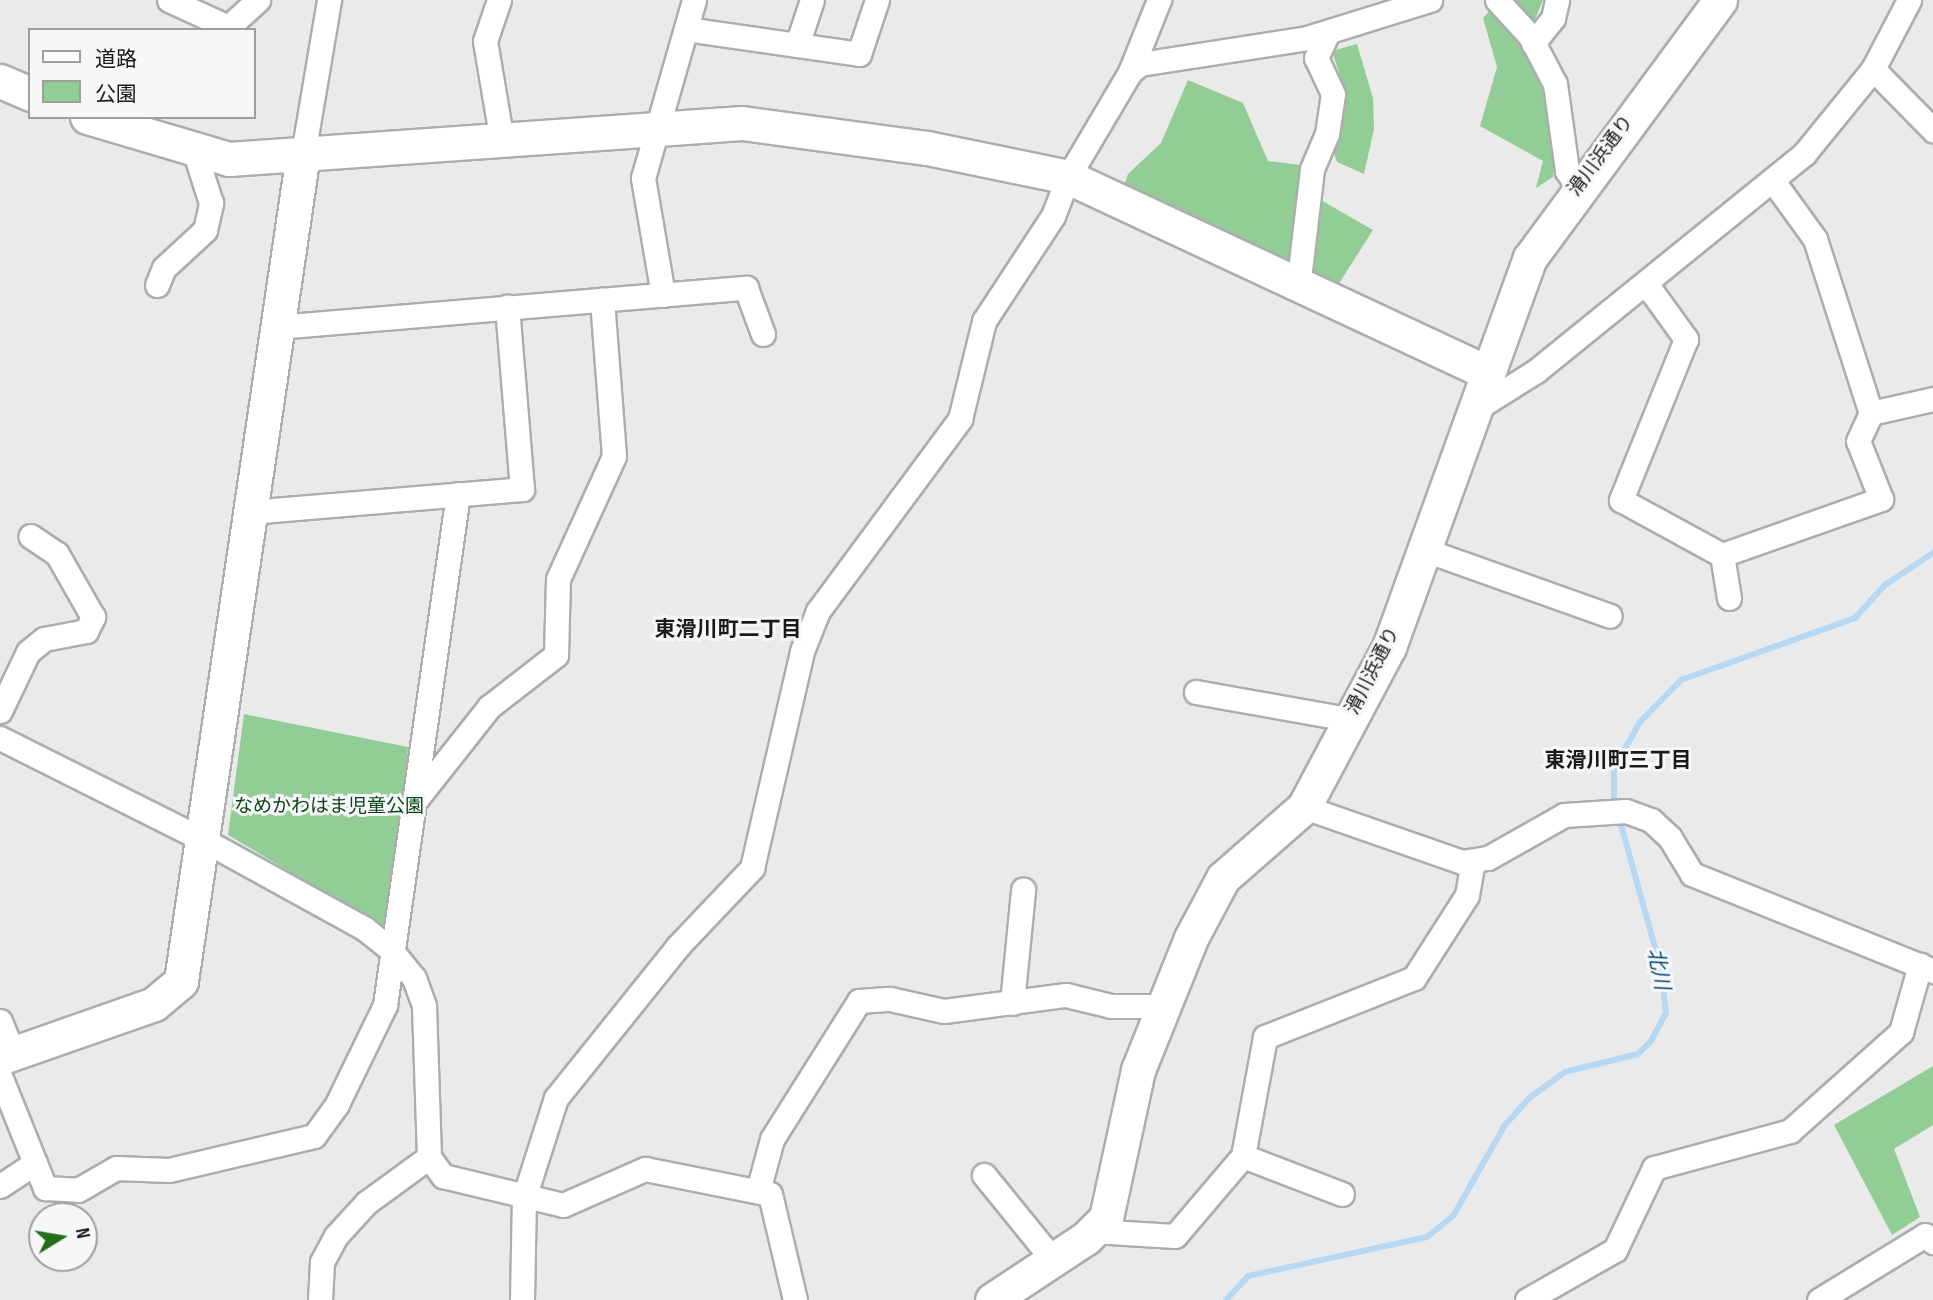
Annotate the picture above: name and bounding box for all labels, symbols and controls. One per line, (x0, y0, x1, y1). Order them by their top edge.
legend (28, 28, 256, 119)
text: 道路 (95, 47, 137, 72)
text: 公園 (95, 82, 137, 107)
street label: 滑川浜通り (1563, 111, 1639, 201)
district label: 東滑川町二丁目 (655, 617, 801, 643)
street label: 滑川浜通り (1341, 624, 1405, 718)
district label: 東滑川町三丁目 (1545, 748, 1691, 774)
park label: なめかわはま児童公園 (234, 796, 424, 818)
water label: 北川 (1642, 946, 1674, 992)
north arrow (28, 1202, 98, 1272)
text: N (70, 1226, 94, 1240)

